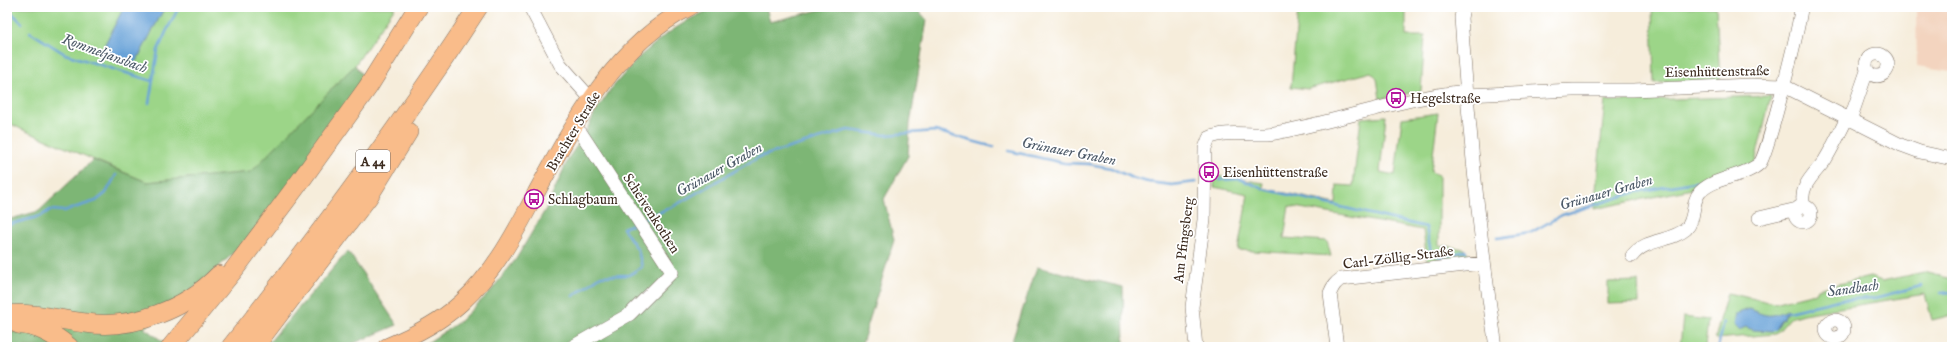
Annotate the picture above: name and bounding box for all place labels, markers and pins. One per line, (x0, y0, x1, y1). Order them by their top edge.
bus stop icon: Hegelstraße (1385, 87, 1407, 109)
place label: Hegelstraße (1410, 90, 1481, 108)
bus stop icon: Eisenhüttenstraße (1198, 161, 1220, 183)
place label: Eisenhüttenstraße (1223, 164, 1329, 182)
bus stop icon: Schlagbaum (523, 188, 545, 210)
place label: Schlagbaum (548, 191, 618, 209)

